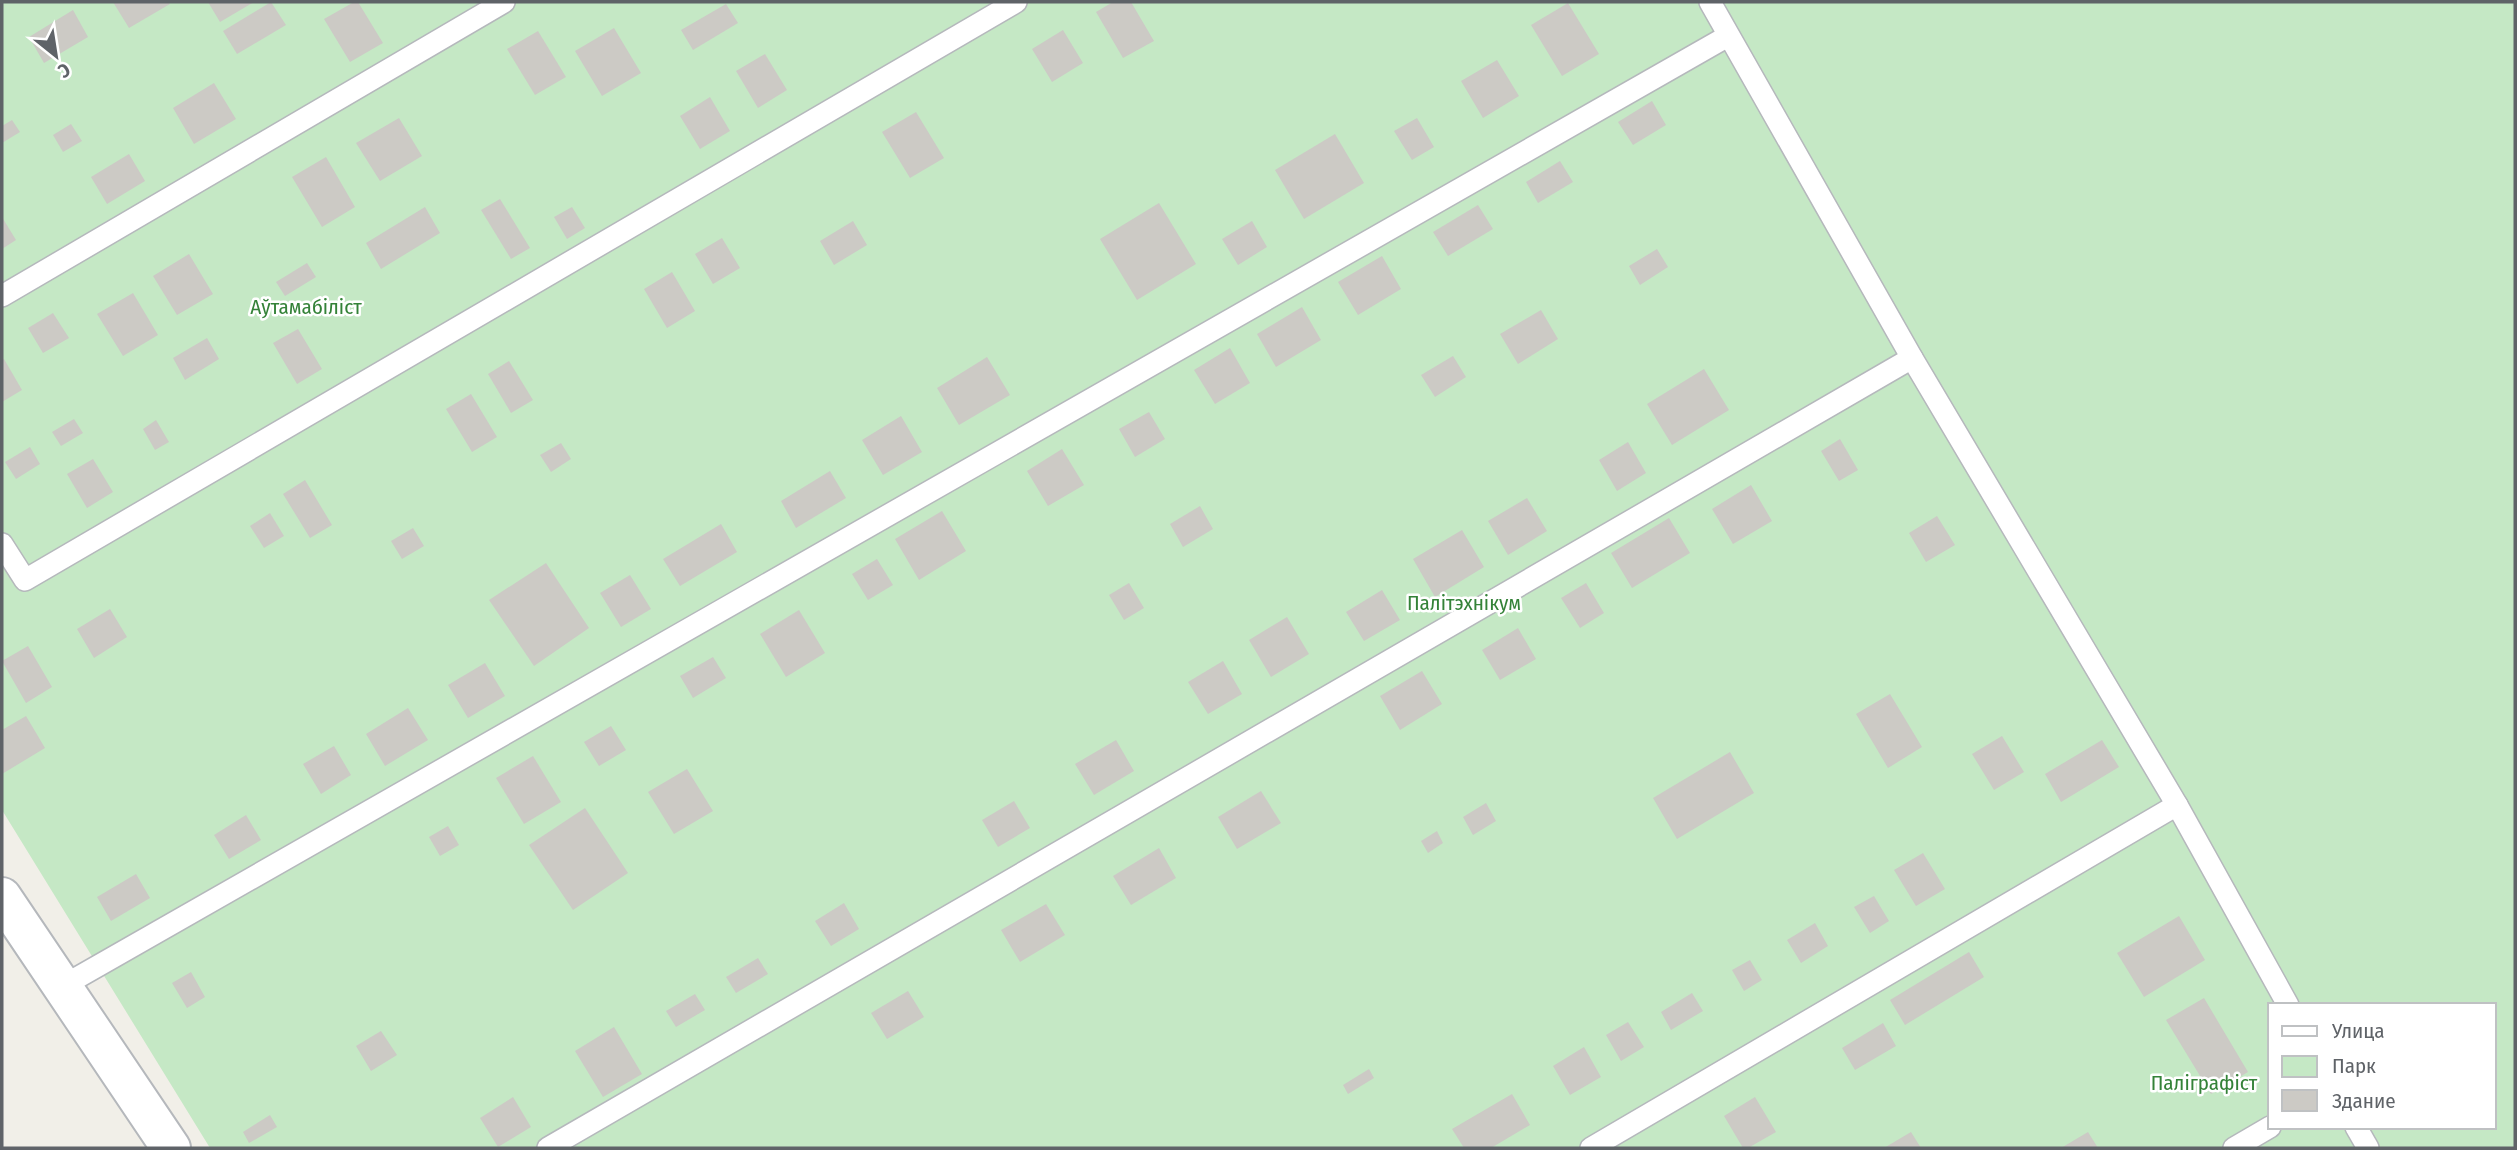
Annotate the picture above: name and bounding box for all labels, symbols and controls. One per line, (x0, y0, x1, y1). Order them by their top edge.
north arrow (21, 21, 91, 91)
text: С (54, 58, 74, 83)
park label: Аўтамабіліст (250, 294, 362, 320)
park label: Палітэхнікум (1407, 590, 1521, 616)
legend (2268, 1003, 2496, 1129)
text: Улица (2331, 1018, 2385, 1044)
text: Парк (2332, 1053, 2376, 1079)
park label: Паліграфіст (2151, 1070, 2258, 1096)
text: Здание (2332, 1088, 2396, 1114)

